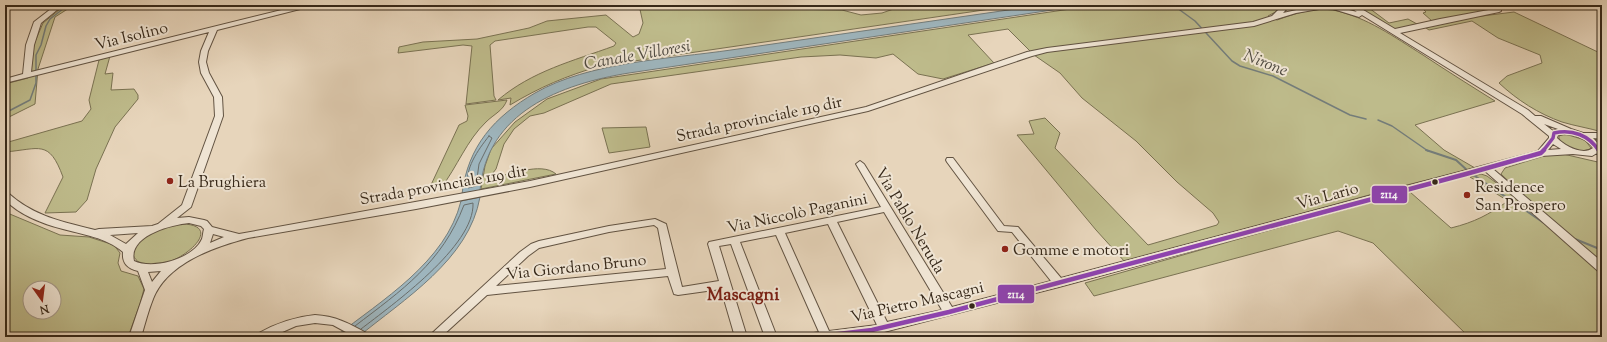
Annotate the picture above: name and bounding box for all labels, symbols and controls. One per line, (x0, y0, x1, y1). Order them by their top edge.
street label: Via Isolino (93, 17, 171, 58)
water label: Canale Villoresi (582, 35, 692, 77)
water label: Nirone (1240, 44, 1291, 84)
street label: Strada provinciale 119 dir (674, 92, 845, 149)
street label: Strada provinciale 119 dir (358, 160, 529, 212)
street label: Via Pablo Neruda (868, 164, 950, 279)
place label: La Brughiera (178, 172, 267, 195)
marker: La Brughiera (165, 176, 175, 186)
unlabelled marker (1430, 177, 1440, 187)
place label: Residence San Prospero (1475, 177, 1566, 218)
street label: Via Lario (1294, 178, 1361, 217)
line badge: z114 (1371, 185, 1408, 204)
text: z114 (1380, 187, 1398, 203)
street label: Via Niccolò Paganini (725, 188, 870, 241)
marker: Residence San Prospero (1462, 190, 1472, 200)
place label: Gomme e motori (1013, 240, 1130, 263)
marker: Gomme e motori (1000, 244, 1010, 254)
street label: Via Giordano Bruno (505, 250, 648, 287)
street label: Via Pietro Mascagni (849, 277, 987, 330)
north arrow (22, 280, 62, 320)
district label: Mascagni (707, 283, 780, 309)
line badge: z114 (997, 284, 1035, 304)
text: z114 (1007, 287, 1025, 303)
text: N (38, 300, 51, 318)
unlabelled marker (967, 301, 977, 311)

